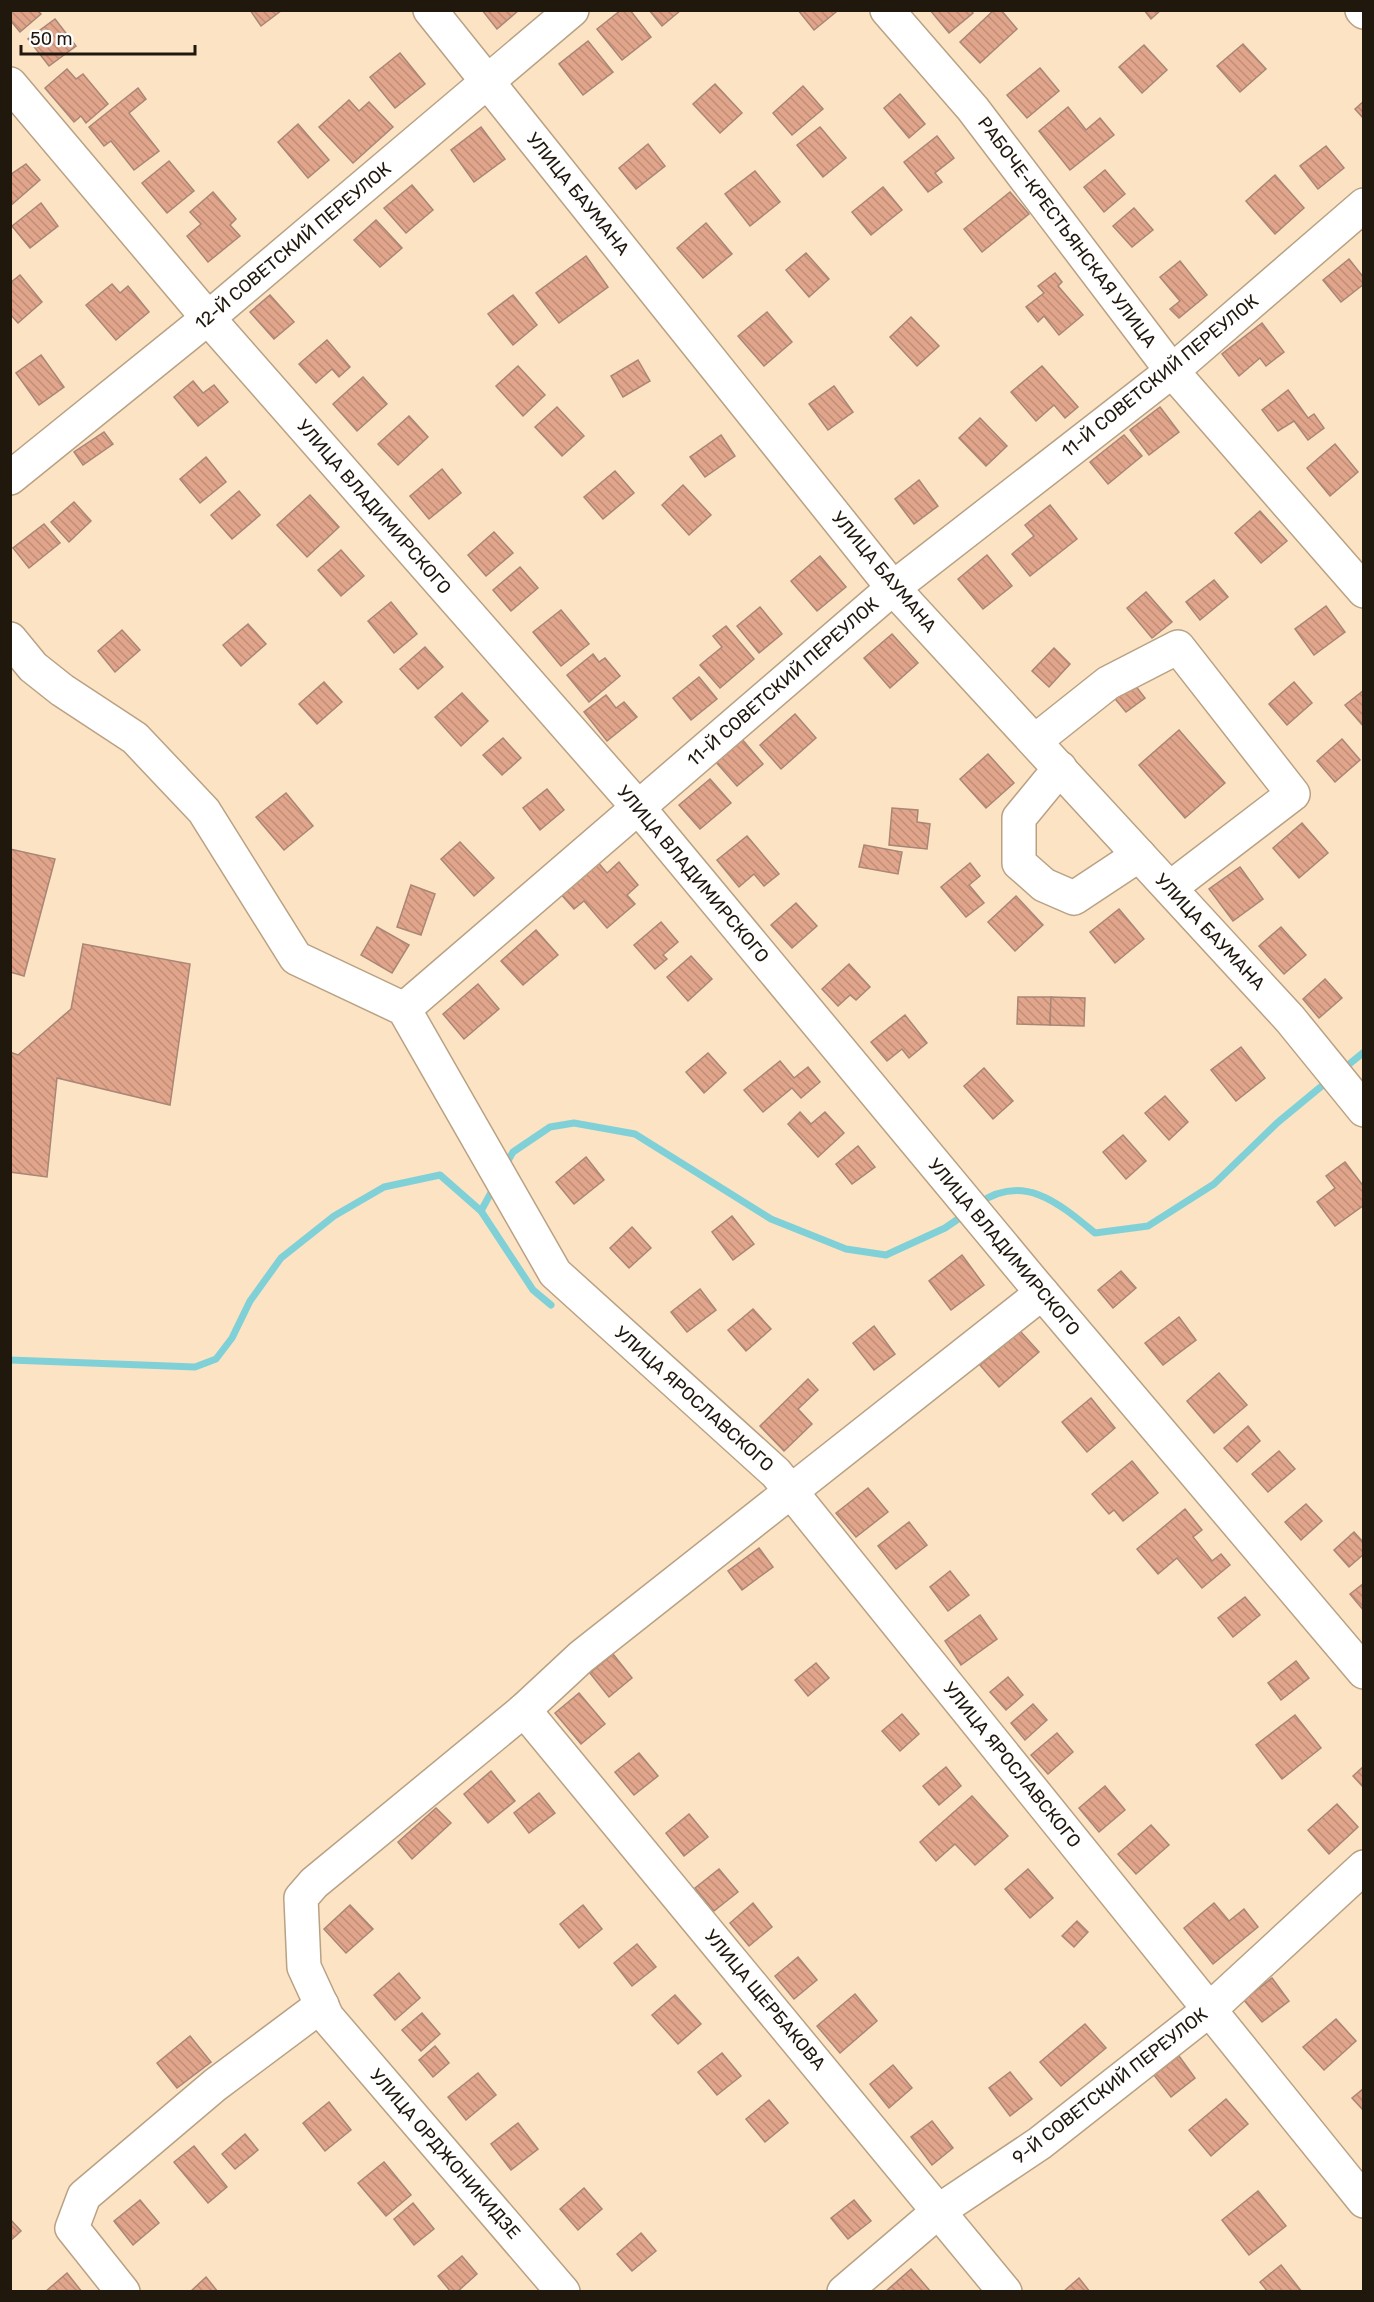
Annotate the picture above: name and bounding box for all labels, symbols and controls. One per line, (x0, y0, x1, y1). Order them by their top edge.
scale bar (21, 18, 195, 56)
text: 50 m (30, 28, 73, 50)
street label: РАБОЧЕ-КРЕСТЬЯНСКАЯ УЛИЦА (973, 112, 1161, 352)
street label: УЛИЦА БАУМАНА (522, 128, 634, 260)
street label: 12-Й СОВЕТСКИЙ ПЕРЕУЛОК (191, 158, 395, 334)
street label: 11-Й СОВЕТСКИЙ ПЕРЕУЛОК (1057, 290, 1263, 462)
street label: УЛИЦА ВЛАДИМИРСКОГО (292, 415, 456, 599)
street label: УЛИЦА БАУМАНА (827, 507, 941, 637)
street label: 11-Й СОВЕТСКИЙ ПЕРЕУЛОК (683, 593, 883, 771)
street label: УЛИЦА ВЛАДИМИРСКОГО (612, 781, 774, 967)
street label: УЛИЦА БАУМАНА (1150, 869, 1270, 995)
street label: УЛИЦА ВЛАДИМИРСКОГО (923, 1154, 1085, 1340)
street label: УЛИЦА ЯРОСЛАВСКОГО (610, 1322, 778, 1476)
street label: УЛИЦА ЯРОСЛАВСКОГО (938, 1678, 1086, 1852)
street label: УЛИЦА ЩЕРБАКОВА (700, 1925, 830, 2075)
street label: 9-Й СОВЕТСКИЙ ПЕРЕУЛОК (1008, 2003, 1212, 2169)
street label: УЛИЦА ОРДЖОНИКИДЗЕ (365, 2064, 525, 2244)

